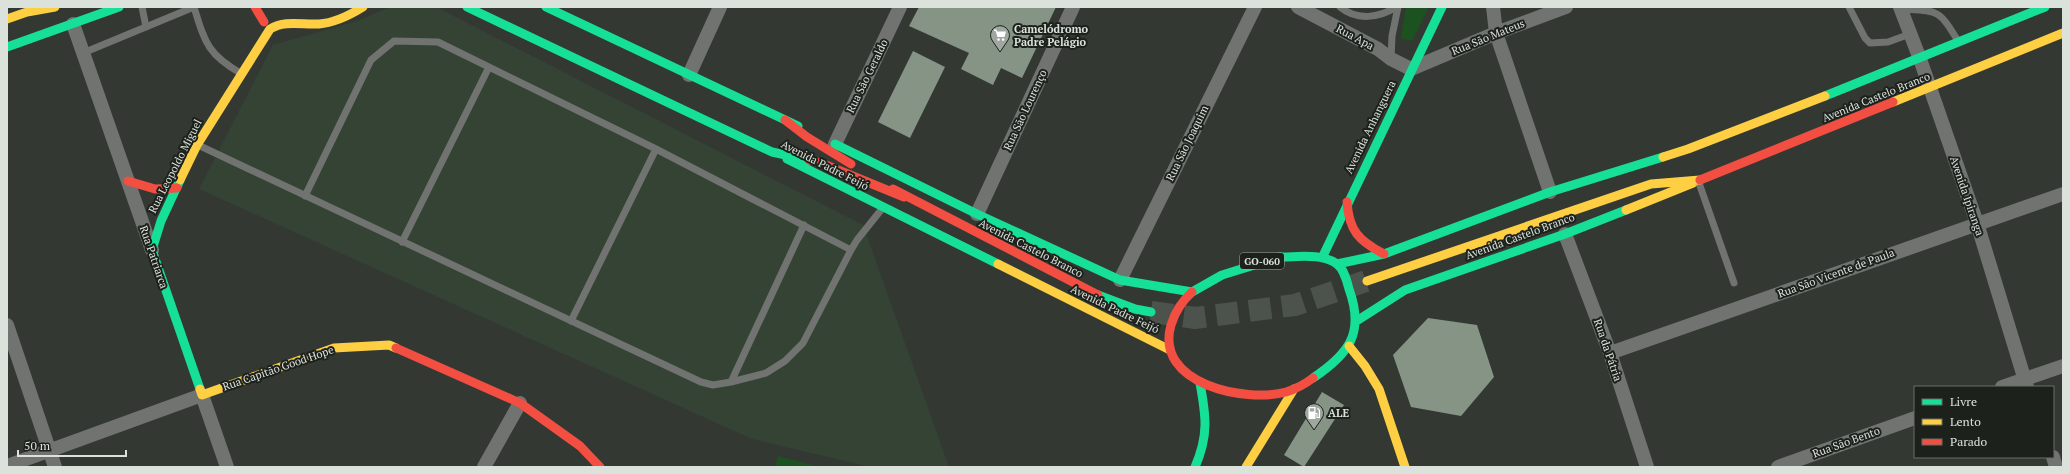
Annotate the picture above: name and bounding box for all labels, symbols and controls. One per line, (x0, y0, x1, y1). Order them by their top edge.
street label: Rua São Mateus (1449, 16, 1527, 58)
street label: Rua Apa (1334, 21, 1377, 53)
place label: Camelódromo Padre Pelágio (1014, 22, 1089, 49)
supermarket icon: Camelódromo Padre Pelágio (989, 24, 1011, 52)
street label: Rua São Geraldo (843, 37, 891, 115)
street label: Rua São Lourenço (1000, 67, 1050, 153)
street label: Avenida Castelo Branco (1820, 69, 1932, 125)
street label: Avenida Anhanguera (1341, 78, 1399, 176)
street label: Rua São Joaquim (1163, 102, 1212, 183)
street label: Rua Leopoldo Miguel (145, 117, 205, 215)
street label: Avenida Padre Feijó (779, 137, 871, 193)
street label: Avenida Ipiranga (1947, 155, 1987, 238)
street label: Avenida Castelo Branco (1464, 210, 1576, 262)
street label: Avenida Castelo Branco (977, 216, 1085, 280)
street label: Rua Patriarca (137, 224, 171, 291)
street label: Rua São Vicente de Paula (1776, 245, 1897, 301)
road number: GO-060 (1240, 253, 1284, 269)
street label: Avenida Padre Feijó (1069, 282, 1161, 336)
street label: Rua da Pátria (1591, 317, 1625, 384)
street label: Rua Capitão Good Hope (221, 342, 336, 394)
legend (1914, 386, 2054, 458)
text: Livre (1950, 394, 1977, 409)
fuel station icon: ALE (1303, 402, 1325, 430)
place label: ALE (1328, 406, 1349, 420)
text: Lento (1950, 414, 1981, 429)
street label: Rua São Bento (1810, 423, 1882, 461)
scale bar (18, 432, 126, 458)
text: Parado (1950, 434, 1988, 449)
text: 50 m (24, 438, 51, 453)

